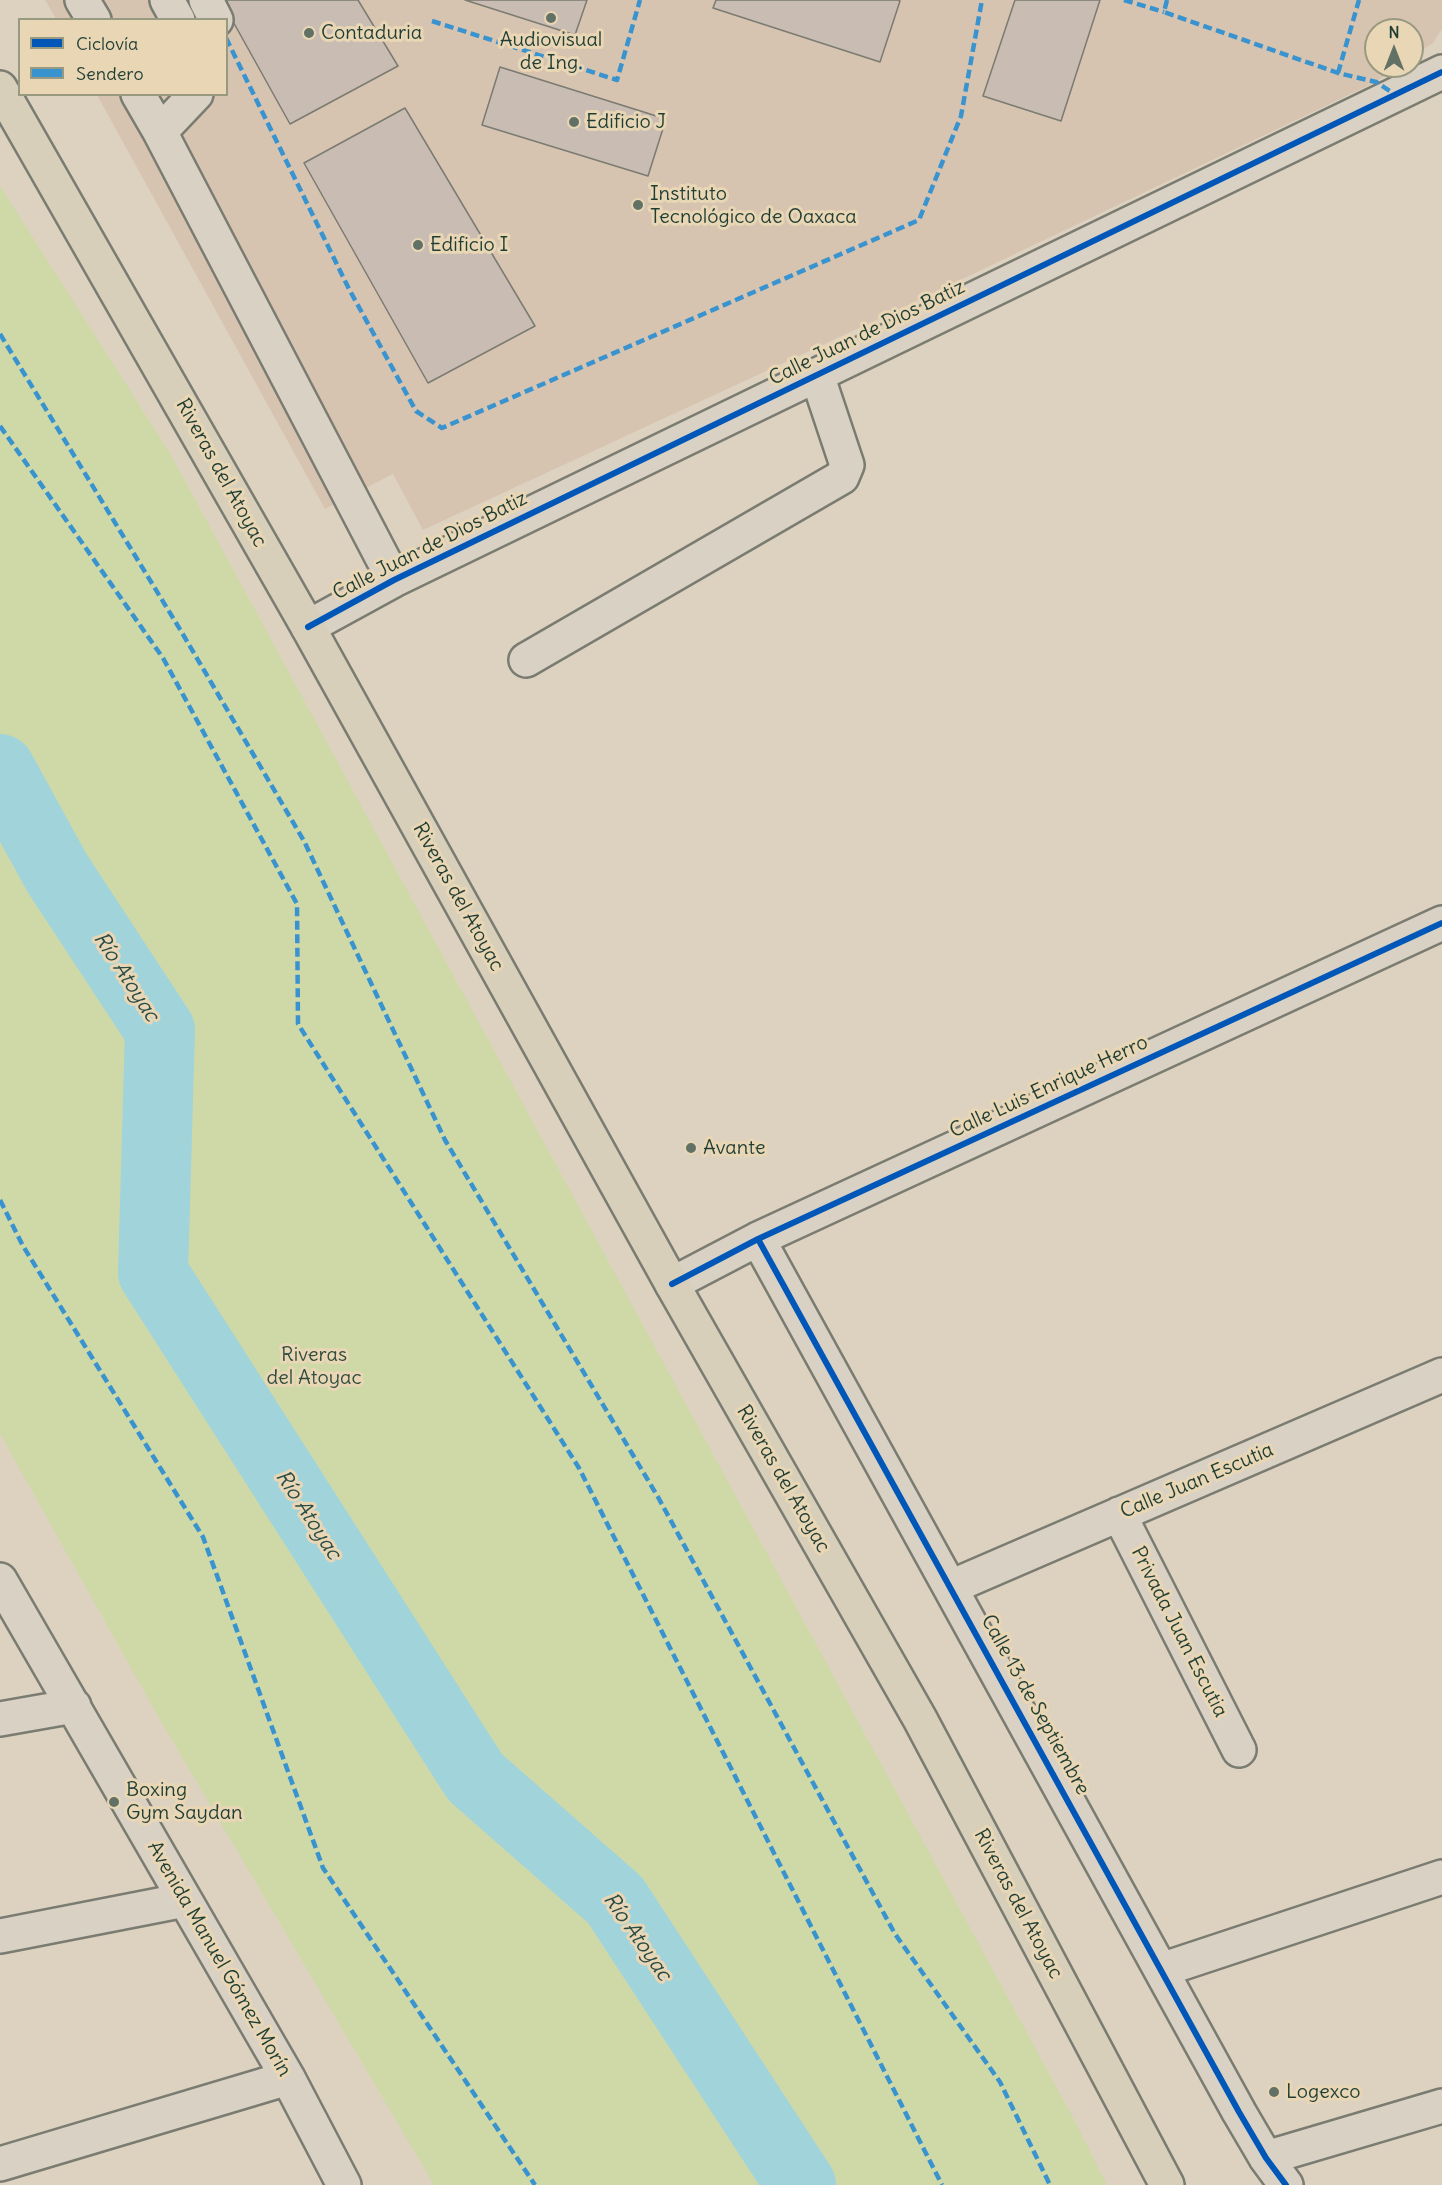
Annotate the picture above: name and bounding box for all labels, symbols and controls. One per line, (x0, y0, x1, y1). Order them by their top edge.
marker: Audiovisual de Ing. (544, 11, 558, 25)
legend (18, 18, 228, 96)
north arrow (1364, 18, 1424, 78)
place label: Contaduria (321, 21, 422, 45)
text: N (1388, 22, 1400, 42)
marker: Contaduria (302, 26, 316, 40)
place label: Audiovisual de Ing. (500, 28, 602, 75)
text: Ciclovía (76, 32, 138, 55)
text: Sendero (76, 62, 144, 85)
place label: Edificio J (586, 110, 666, 134)
marker: Edificio J (567, 115, 581, 129)
place label: Instituto Tecnológico de Oaxaca (650, 182, 857, 229)
marker: Instituto Tecnológico de Oaxaca (631, 198, 645, 212)
place label: Edificio I (430, 233, 508, 257)
marker: Edificio I (411, 238, 425, 252)
street label: Calle Juan de Dios Batiz (765, 275, 969, 391)
street label: Riveras del Atoyac (170, 395, 272, 551)
street label: Calle Juan de Dios Batiz (329, 487, 531, 605)
street label: Riveras del Atoyac (407, 819, 509, 975)
water label: Río Atoyac (88, 928, 164, 1026)
street label: Calle Luis Enrique Herro (946, 1030, 1152, 1144)
place label: Avante (703, 1136, 765, 1160)
marker: Avante (684, 1141, 698, 1155)
park label: Riveras del Atoyac (266, 1343, 362, 1390)
street label: Riveras del Atoyac (731, 1401, 835, 1557)
street label: Calle Juan Escutia (1117, 1438, 1277, 1524)
water label: Río Atoyac (270, 1466, 346, 1564)
street label: Privada Juan Escutia (1126, 1543, 1232, 1721)
street label: Calle 13 de Septiembre (975, 1611, 1095, 1799)
place label: Boxing Gym Saydan (126, 1778, 243, 1825)
marker: Boxing Gym Saydan (107, 1795, 121, 1809)
street label: Riveras del Atoyac (968, 1825, 1068, 1983)
street label: Avenida Manuel Gómez Morín (142, 1837, 296, 2081)
water label: Río Atoyac (598, 1888, 676, 1986)
place label: Logexco (1286, 2080, 1361, 2104)
marker: Logexco (1267, 2085, 1281, 2099)

